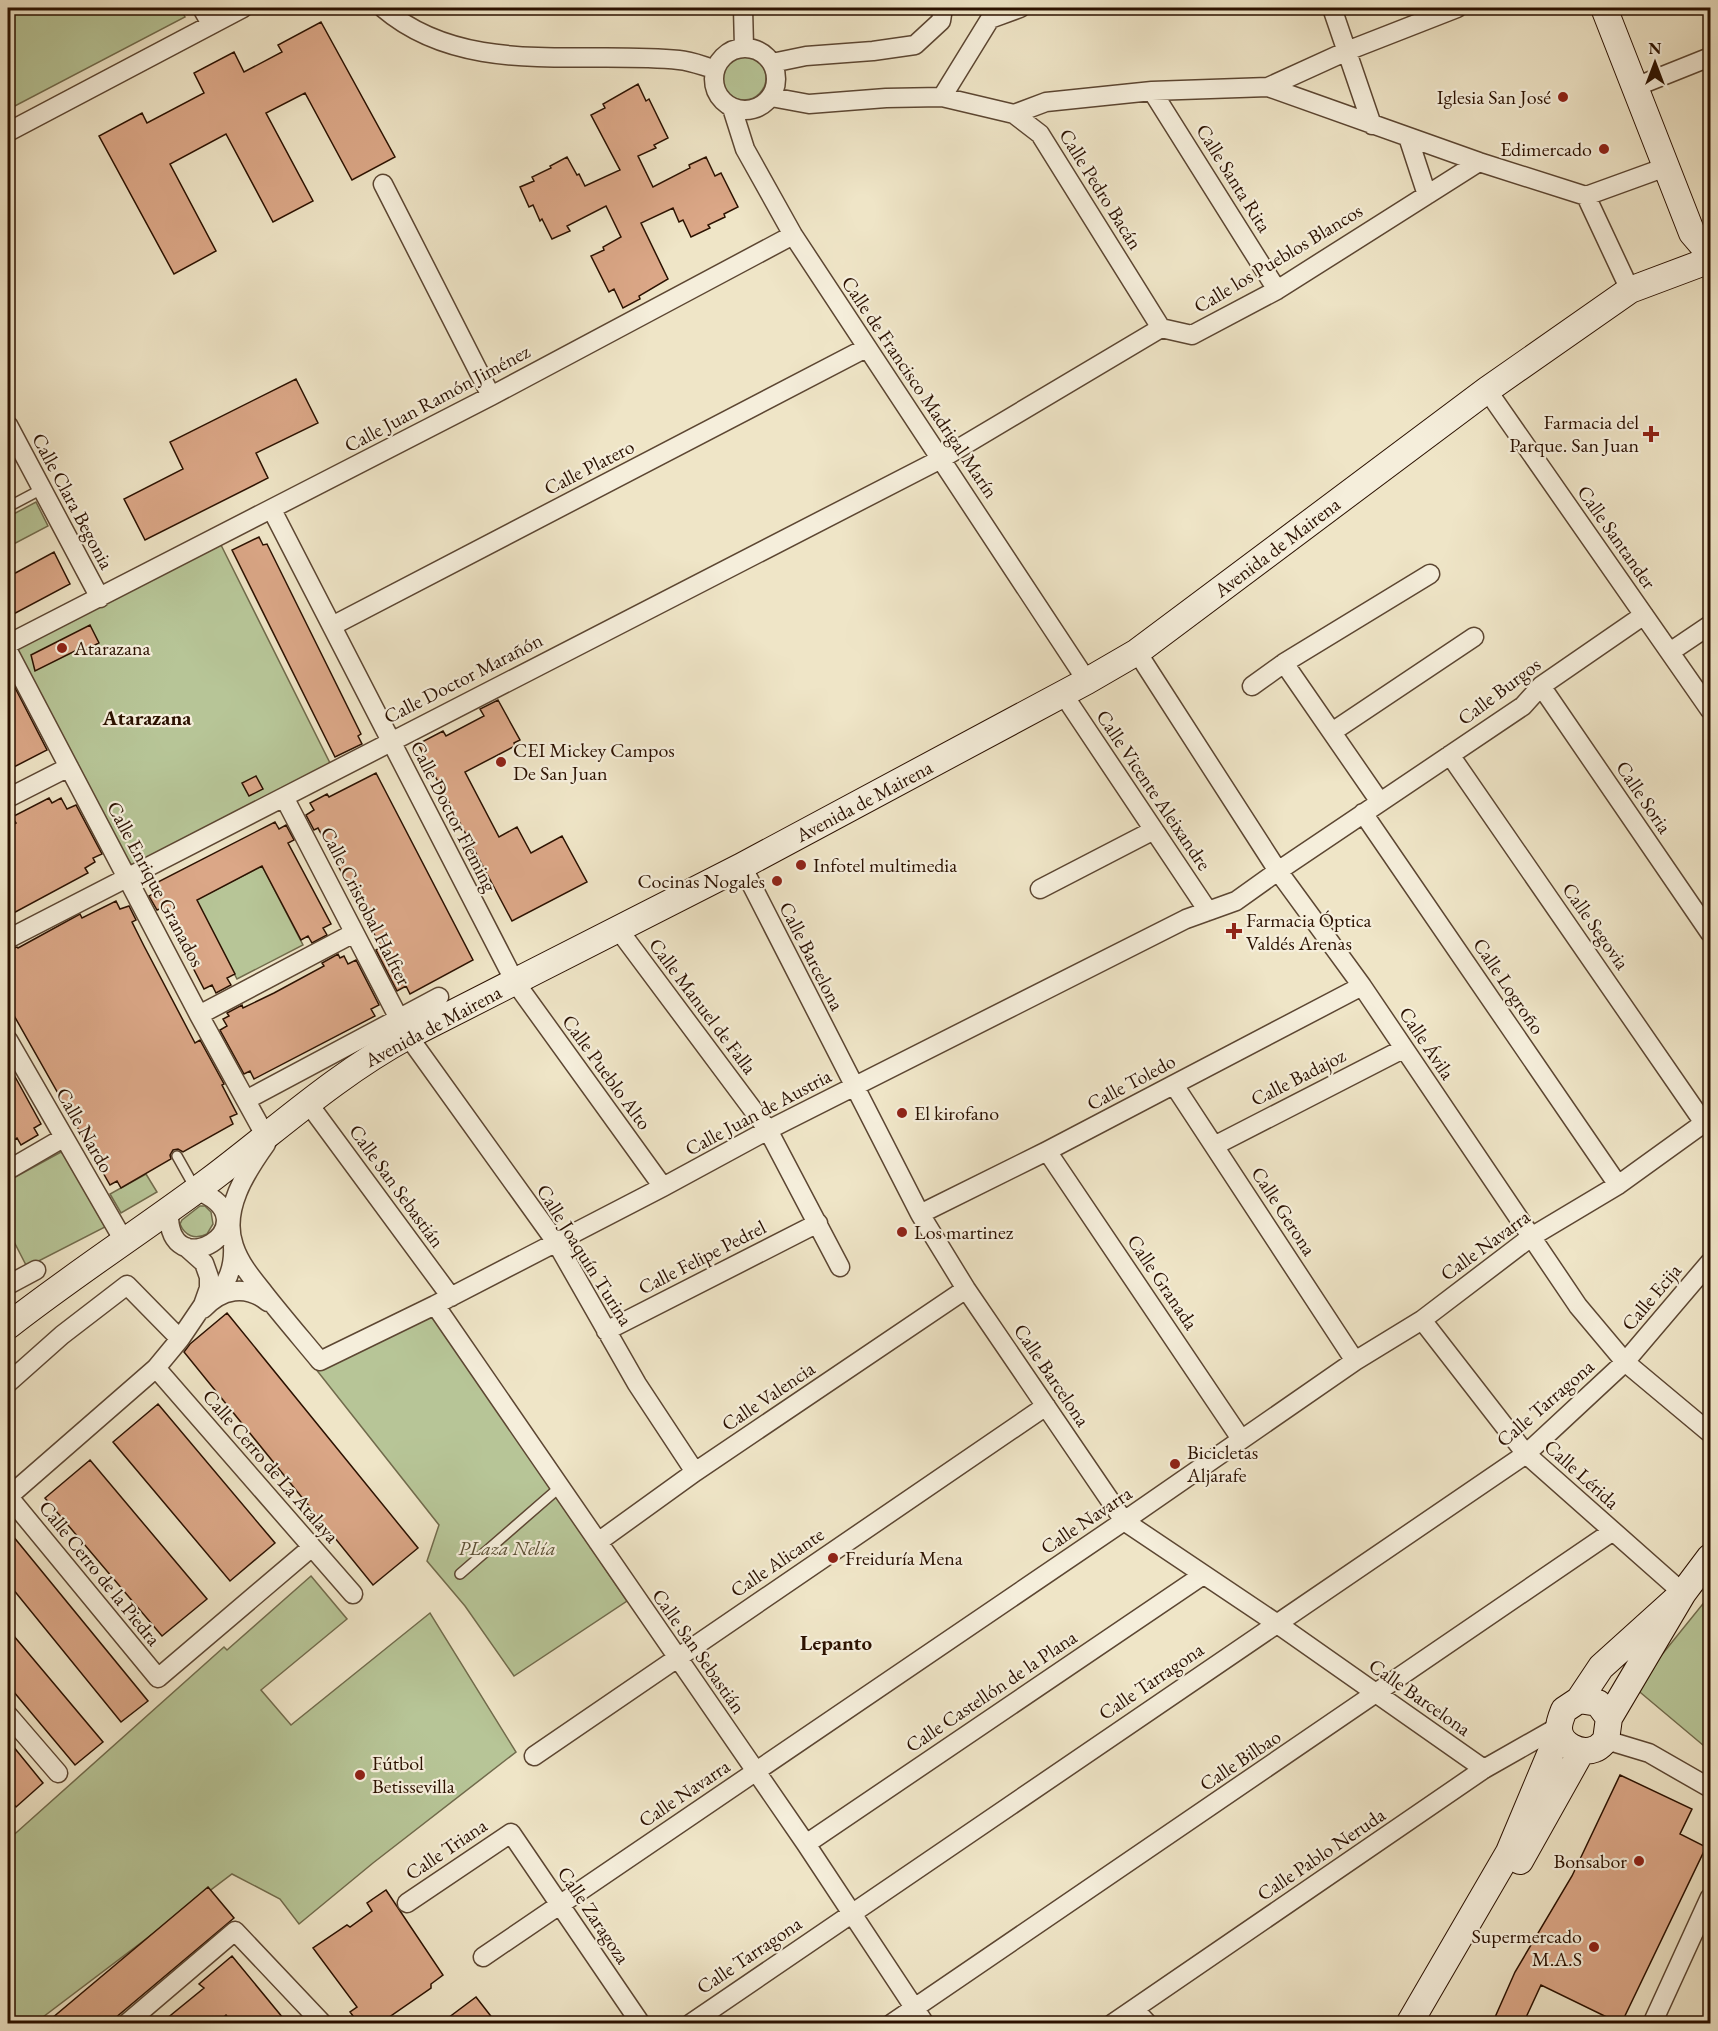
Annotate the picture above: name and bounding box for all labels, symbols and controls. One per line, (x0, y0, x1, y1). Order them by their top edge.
north arrow (1625, 33, 1685, 93)
text: N (1649, 38, 1662, 59)
place label: Iglesia San José (1437, 84, 1551, 110)
marker: Iglesia San José (1556, 90, 1570, 104)
street label: Calle Santa Rita (1190, 119, 1278, 237)
street label: Calle Pedro Bacán (1053, 124, 1149, 255)
place label: Edimercado (1500, 136, 1592, 162)
marker: Edimercado (1597, 142, 1611, 156)
street label: Calle los Pueblos Blancos (1189, 197, 1367, 319)
street label: Calle de Francisco Madrigal Marín (836, 271, 1004, 503)
street label: Calle Juan Ramón Jiménez (340, 338, 535, 458)
place label: Farmacia del Parque. San Juan (1509, 409, 1639, 458)
marker: Farmacia del Parque. San Juan (1644, 427, 1658, 441)
street label: Calle Clara Begonia (26, 428, 120, 574)
street label: Calle Platero (539, 433, 639, 501)
street label: Calle Santander (1572, 480, 1662, 594)
street label: Avenida de Mairena (1208, 491, 1345, 604)
street label: Calle Doctor Marañón (379, 627, 547, 729)
place label: Atarazana (73, 635, 150, 661)
marker: Atarazana (55, 641, 69, 655)
street label: Calle Burgos (1452, 651, 1546, 731)
district label: Atarazana (101, 704, 192, 731)
street label: Calle Vicente Aleixandre (1091, 705, 1218, 876)
street label: Calle Doctor Fleming (405, 736, 503, 896)
place label: CEI Mickey Campos De San Juan (513, 737, 675, 786)
street label: Avenida de Mairena (790, 754, 937, 849)
marker: CEI Mickey Campos De San Juan (494, 755, 508, 769)
street label: Calle Soria (1610, 756, 1678, 838)
street label: Calle Enrique Granados (101, 797, 211, 971)
street label: Calle Cristobal Halfter (315, 822, 417, 990)
place label: Infotel multimedia (813, 852, 957, 878)
marker: Infotel multimedia (794, 858, 808, 872)
place label: Cocinas Nogales (637, 868, 765, 894)
marker: Cocinas Nogales (770, 874, 784, 888)
street label: Calle Segovia (1556, 877, 1636, 975)
street label: Calle Barcelona (773, 897, 851, 1015)
place label: Farmacia Óptica Valdés Arenas (1246, 907, 1372, 956)
marker: Farmacia Óptica Valdés Arenas (1227, 924, 1241, 938)
street label: Calle Manuel de Falla (643, 933, 763, 1079)
street label: Calle Logroño (1467, 933, 1551, 1039)
street label: Avenida de Mairena (359, 979, 506, 1074)
street label: Calle Ávila (1393, 1002, 1461, 1084)
street label: Calle Pueblo Alto (556, 1009, 658, 1135)
street label: Calle Badajoz (1246, 1042, 1350, 1112)
street label: Calle Toledo (1082, 1048, 1180, 1116)
street label: Calle Juan de Austria (680, 1062, 836, 1162)
street label: Calle Nardo (50, 1083, 120, 1177)
place label: El kirofano (914, 1100, 999, 1126)
marker: El kirofano (895, 1106, 909, 1120)
street label: Calle San Sebastián (343, 1119, 451, 1253)
street label: Calle Gerona (1246, 1162, 1322, 1260)
street label: Calle Joaquín Turina (531, 1179, 639, 1331)
street label: Calle Navarra (1435, 1204, 1535, 1286)
street label: Calle Felipe Pedrel (634, 1214, 770, 1300)
place label: Los martinez (914, 1219, 1014, 1245)
marker: Los martinez (895, 1225, 909, 1239)
street label: Calle Granada (1122, 1229, 1204, 1335)
street label: Calle Ecija (1615, 1258, 1687, 1336)
street label: Calle Barcelona (1008, 1318, 1096, 1432)
street label: Calle Tarragona (1491, 1353, 1599, 1453)
street label: Calle Valencia (716, 1355, 820, 1437)
street label: Calle Cerro de La Atalaya (197, 1384, 345, 1548)
street label: Calle Lérida (1539, 1433, 1625, 1515)
place label: Bicicletas Aljarafe (1186, 1439, 1258, 1488)
marker: Bicicletas Aljarafe (1168, 1457, 1182, 1471)
street label: Calle Navarra (1035, 1480, 1137, 1560)
street label: Calle Cerro de la Piedra (33, 1495, 167, 1651)
street label: Calle Alicante (725, 1521, 829, 1603)
park label: PLaza Nelía (458, 1535, 556, 1561)
place label: Freiduría Mena (845, 1545, 963, 1571)
marker: Freiduría Mena (826, 1551, 840, 1565)
street label: Calle San Sebastián (646, 1584, 752, 1719)
street label: Calle Castellón de la Plana (900, 1624, 1082, 1758)
district label: Lepanto (800, 1629, 872, 1656)
street label: Calle Tarragona (1093, 1636, 1209, 1726)
street label: Calle Barcelona (1364, 1652, 1476, 1742)
street label: Calle Bilbao (1194, 1723, 1286, 1797)
place label: Fútbol Betissevilla (372, 1750, 455, 1799)
street label: Calle Navarra (633, 1753, 735, 1833)
marker: Fútbol Betissevilla (353, 1768, 367, 1782)
street label: Calle Pablo Neruda (1252, 1801, 1390, 1907)
street label: Calle Triana (400, 1812, 492, 1886)
place label: Bonsabor (1553, 1848, 1627, 1874)
marker: Bonsabor (1632, 1854, 1646, 1868)
street label: Calle Zaragoza (552, 1861, 636, 1969)
street label: Calle Tarragona (691, 1910, 807, 2000)
place label: Supermercado M.A.S (1471, 1923, 1582, 1972)
marker: Supermercado M.A.S (1587, 1940, 1601, 1954)

